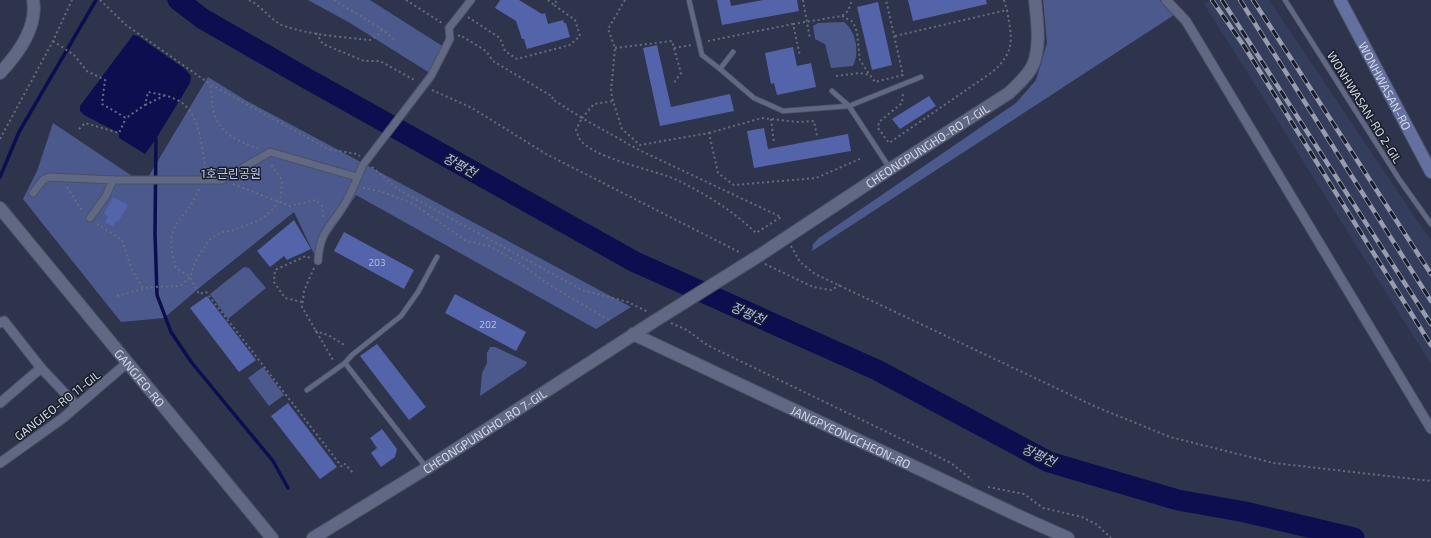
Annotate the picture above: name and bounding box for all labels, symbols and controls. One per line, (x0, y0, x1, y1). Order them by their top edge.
street label: WONHWASAN-RO (1356, 39, 1414, 132)
street label: WONHWASAN-RO 2-GIL (1325, 48, 1405, 166)
street label: CHEONGPUNGHO-RO 7-GIL (863, 100, 992, 190)
water label: 장평천 (440, 149, 480, 181)
park label: 1호근린공원 (201, 166, 261, 180)
house number: 203 (368, 256, 386, 268)
water label: 장평천 (728, 298, 769, 328)
house number: 202 (479, 318, 497, 330)
street label: GANGJEO-RO (112, 346, 168, 409)
street label: GANGJEO-RO 11-GIL (11, 367, 103, 443)
street label: CHEONGPUNGHO-RO 7-GIL (420, 386, 549, 476)
street label: JANGPYEONGCHEON-RO (789, 403, 913, 471)
water label: 장평천 (1019, 440, 1060, 470)

